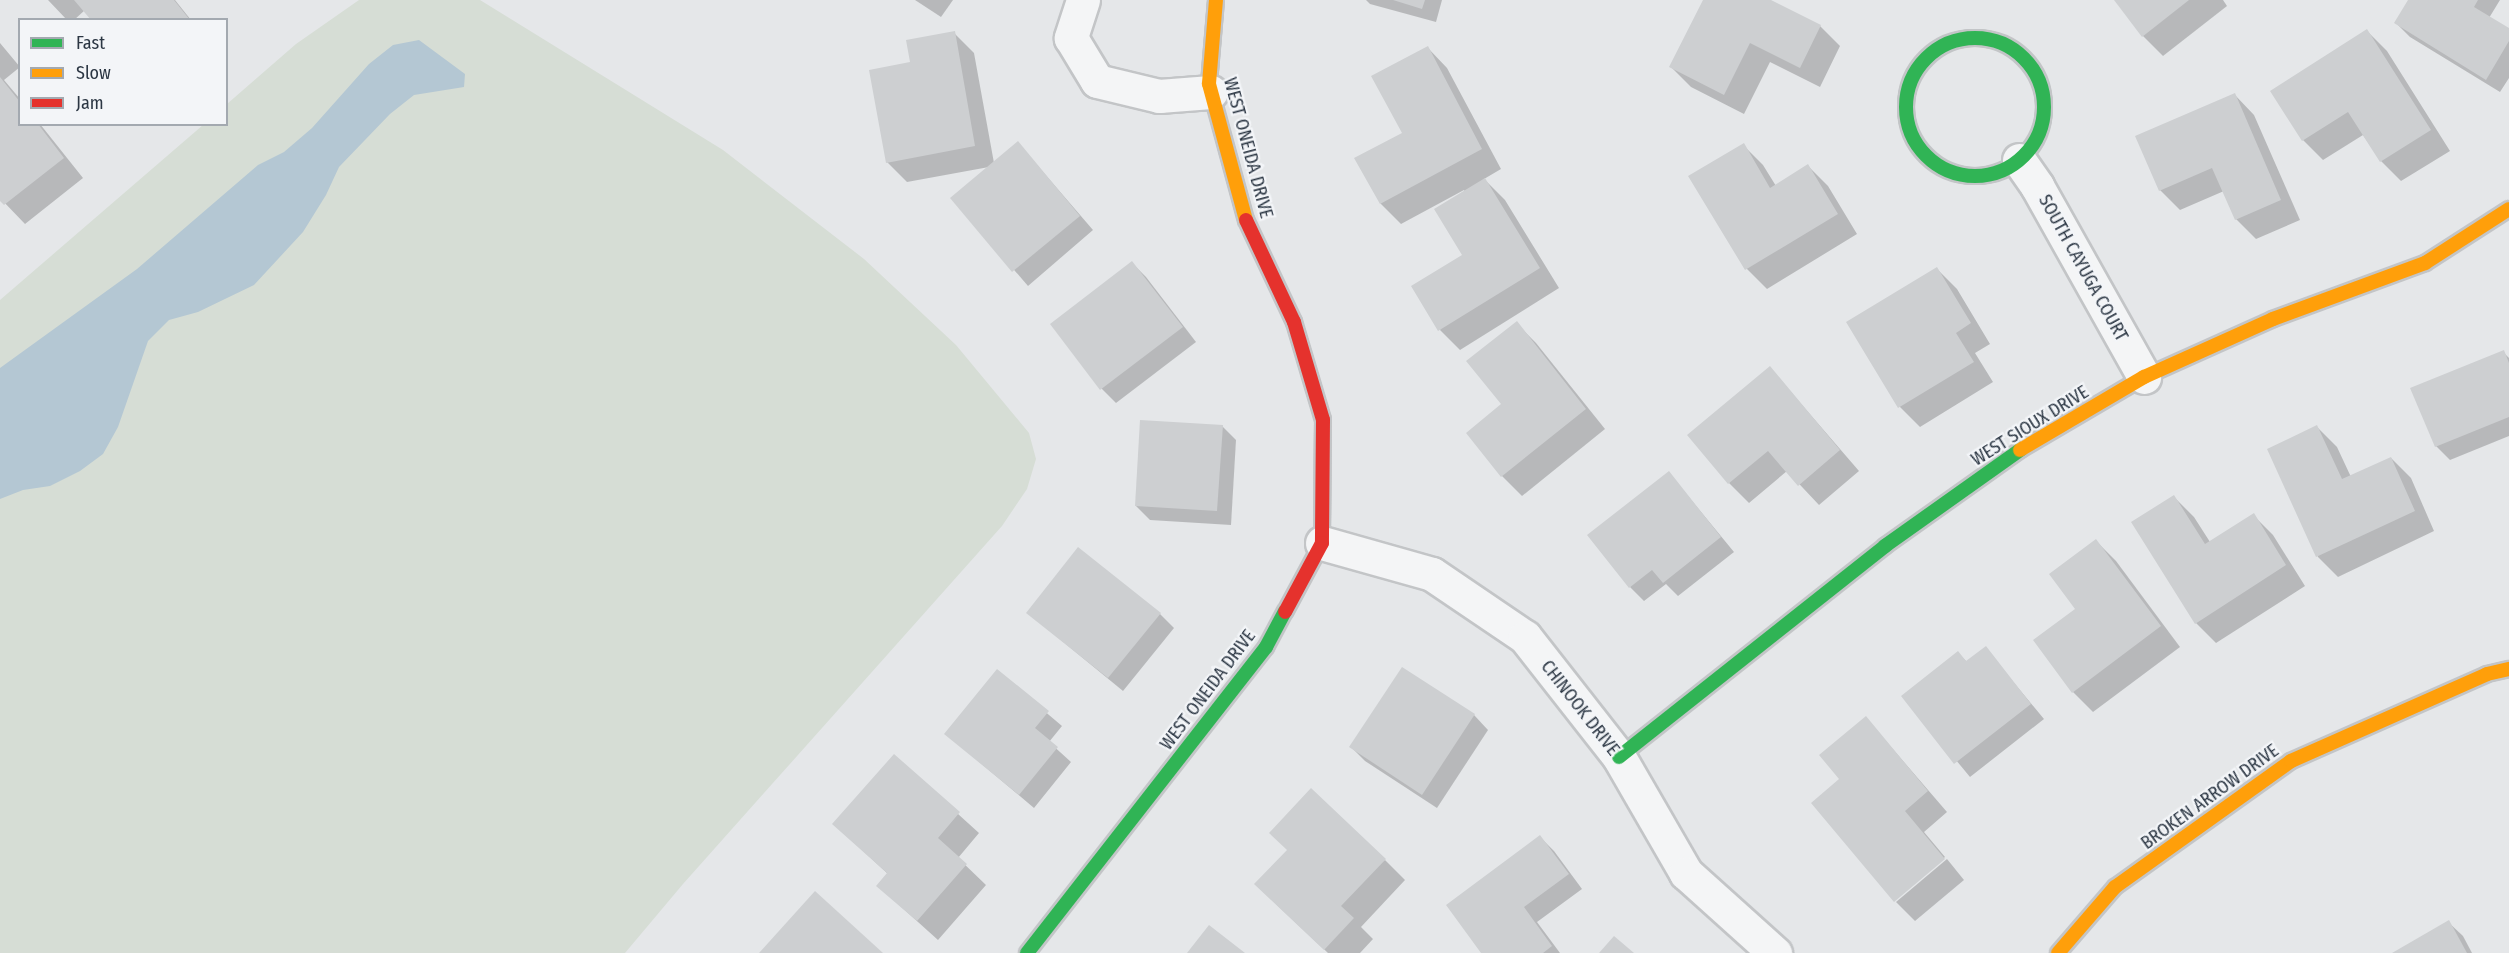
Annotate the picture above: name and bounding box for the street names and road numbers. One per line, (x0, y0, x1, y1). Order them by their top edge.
street label: WEST ONEIDA DRIVE (1219, 75, 1277, 221)
street label: SOUTH CAYUGA COURT (2034, 191, 2132, 345)
street label: WEST SIOUX DRIVE (1967, 381, 2093, 471)
street label: WEST ONEIDA DRIVE (1156, 626, 1260, 754)
street label: CHINOOK DRIVE (1536, 656, 1624, 760)
street label: BROKEN ARROW DRIVE (2137, 740, 2283, 854)

